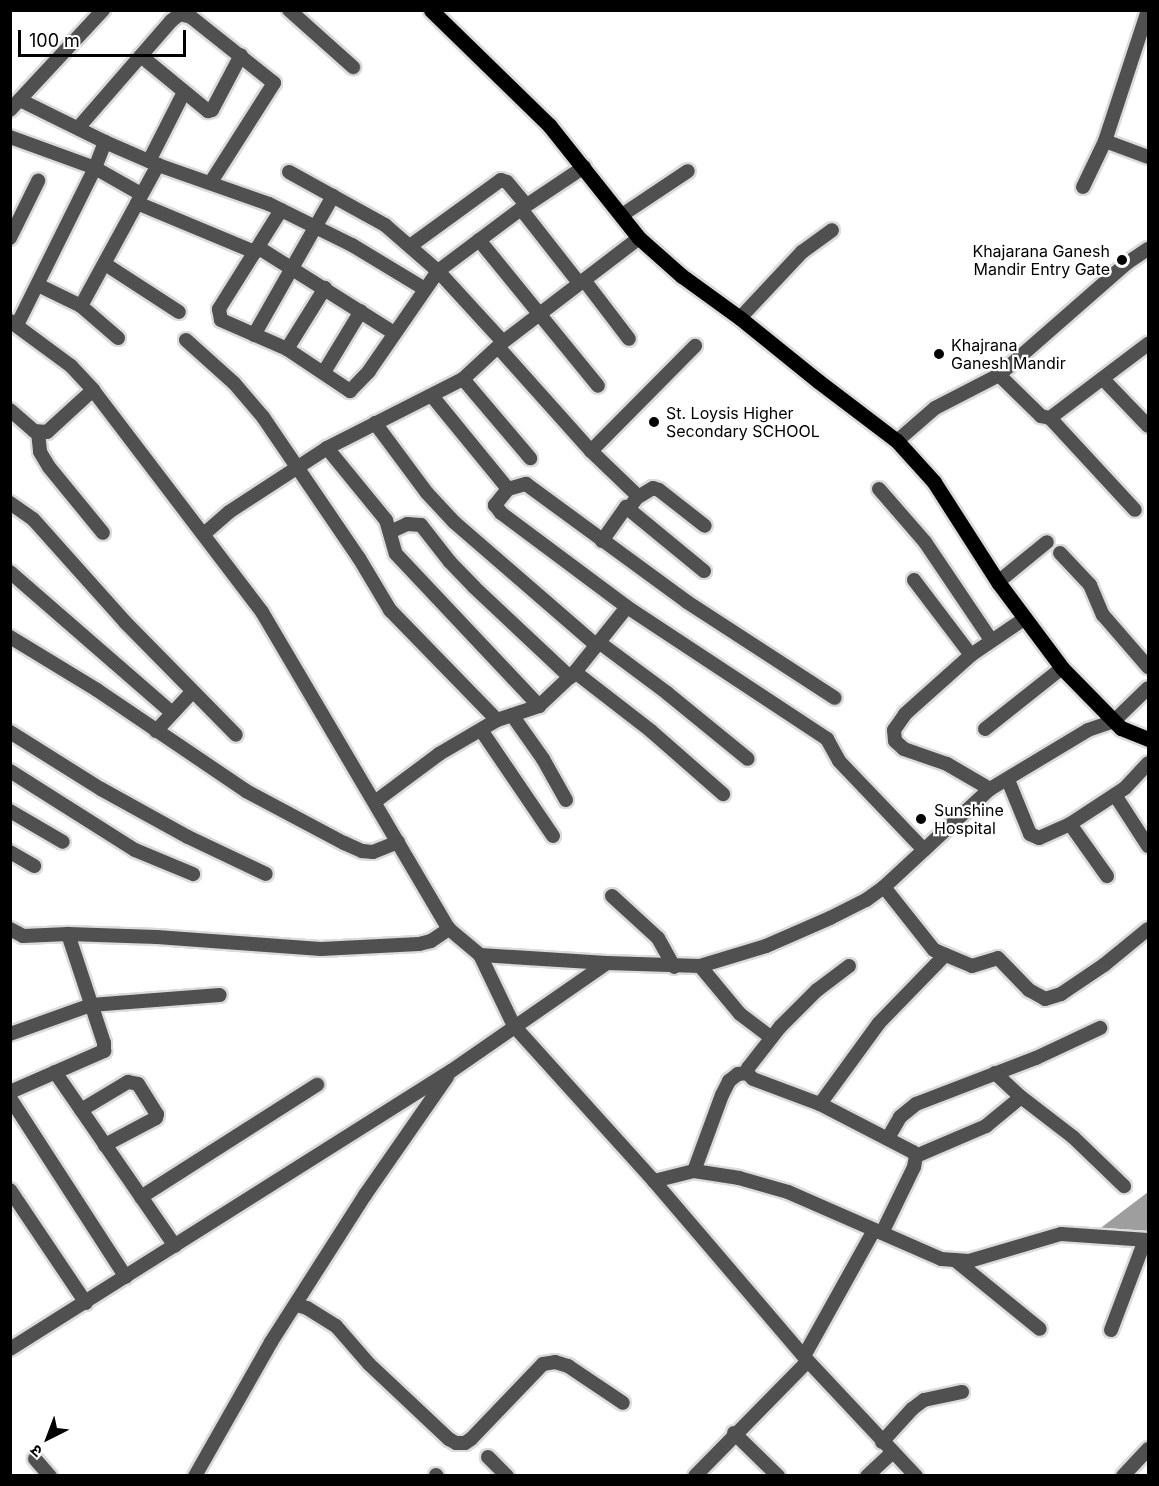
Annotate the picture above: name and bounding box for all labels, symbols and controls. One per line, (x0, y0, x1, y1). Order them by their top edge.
scale bar (21, 18, 189, 56)
text: 100 m (29, 30, 80, 51)
place label: Khajarana Ganesh Mandir Entry Gate (972, 241, 1110, 279)
marker: Khajarana Ganesh Mandir Entry Gate (1115, 253, 1129, 267)
place label: Khajrana Ganesh Mandir (951, 335, 1066, 373)
marker: Khajrana Ganesh Mandir (932, 347, 946, 361)
place label: St. Loysis Higher Secondary SCHOOL (666, 403, 820, 441)
marker: St. Loysis Higher Secondary SCHOOL (647, 415, 661, 429)
place label: Sunshine Hospital (934, 800, 1004, 838)
marker: Sunshine Hospital (912, 810, 930, 828)
north arrow (18, 1408, 78, 1468)
text: उ (26, 1441, 46, 1462)

